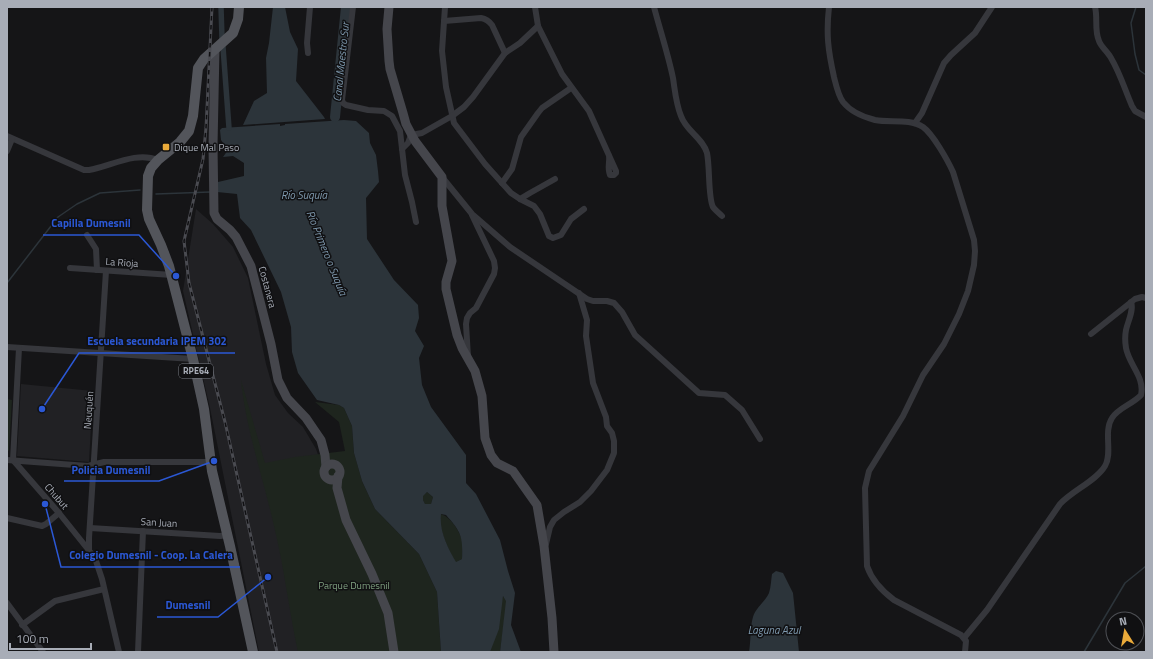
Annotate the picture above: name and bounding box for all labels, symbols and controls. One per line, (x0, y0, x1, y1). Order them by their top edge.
water label: Canal Maestro Sur (329, 20, 353, 102)
place label: Dique Mal Paso (174, 140, 239, 155)
marker: Dique Mal Paso (161, 142, 171, 152)
water label: Río Suquía (281, 187, 328, 203)
water label: Río Primero o Suquía (303, 208, 352, 298)
callout: Capilla Dumesnil (43, 212, 139, 235)
text: Capilla Dumesnil (51, 215, 131, 231)
street label: La Rioja (105, 254, 139, 271)
street label: Costanera (255, 265, 280, 310)
callout: Escuela secundaria IPEM 302 (79, 330, 235, 353)
text: Escuela secundaria IPEM 302 (87, 333, 227, 349)
road number: RPE64 (179, 364, 213, 378)
street label: Neuquén (80, 391, 97, 430)
callout: Policia Dumesnil (64, 458, 159, 481)
text: Policia Dumesnil (72, 462, 150, 478)
street label: Chubut (41, 480, 73, 513)
street label: San Juan (140, 514, 178, 531)
callout: Colegio Dumesnil - Coop. La Calera (61, 544, 240, 567)
text: Colegio Dumesnil - Coop. La Calera (69, 547, 233, 563)
park label: Parque Dumesnil (318, 578, 390, 593)
callout: Dumesnil (157, 594, 218, 617)
text: Dumesnil (165, 597, 211, 613)
north arrow (1105, 611, 1145, 651)
text: N (1118, 613, 1128, 630)
water label: Laguna Azul (748, 622, 802, 638)
scale bar (10, 625, 91, 651)
text: 100 m (16, 629, 49, 648)

